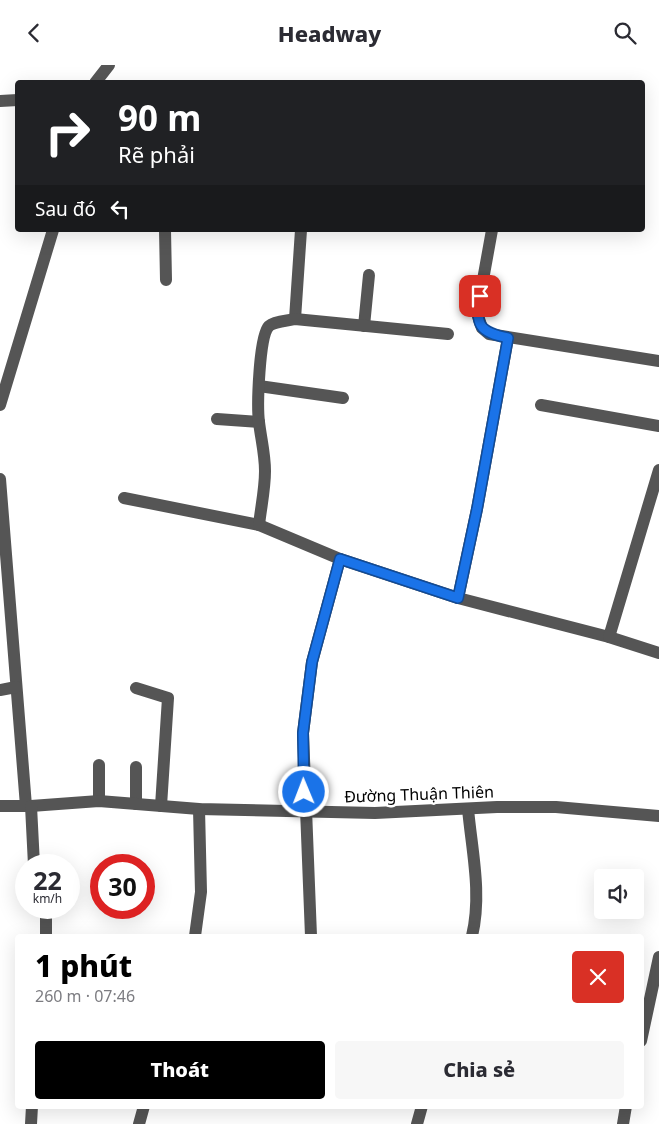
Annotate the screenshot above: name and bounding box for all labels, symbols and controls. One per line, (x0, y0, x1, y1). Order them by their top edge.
text: Headway (278, 18, 381, 48)
icon: back (20, 19, 48, 47)
icon: search (611, 19, 639, 47)
text: 90 m (118, 94, 201, 141)
icon: right (35, 100, 100, 165)
text: Rẽ phải (118, 139, 195, 169)
icon: left (106, 195, 134, 223)
text: Sau đó (35, 196, 96, 222)
pin (459, 275, 501, 317)
icon: arrive (466, 282, 494, 310)
position arrow (277, 765, 329, 817)
street label: Đường Thuận Thiên (344, 780, 494, 808)
speed limit sign: 30 (90, 854, 155, 919)
text: 22 (33, 863, 62, 897)
map controls (594, 869, 644, 919)
button: sound (594, 869, 644, 919)
text: km/h (33, 890, 62, 907)
text: 1 phút (35, 945, 132, 986)
button: close (572, 951, 624, 1003)
text: 260 m · 07:46 (35, 985, 135, 1007)
button: Thoát (35, 1041, 325, 1099)
button: Chia sẻ (335, 1041, 624, 1099)

